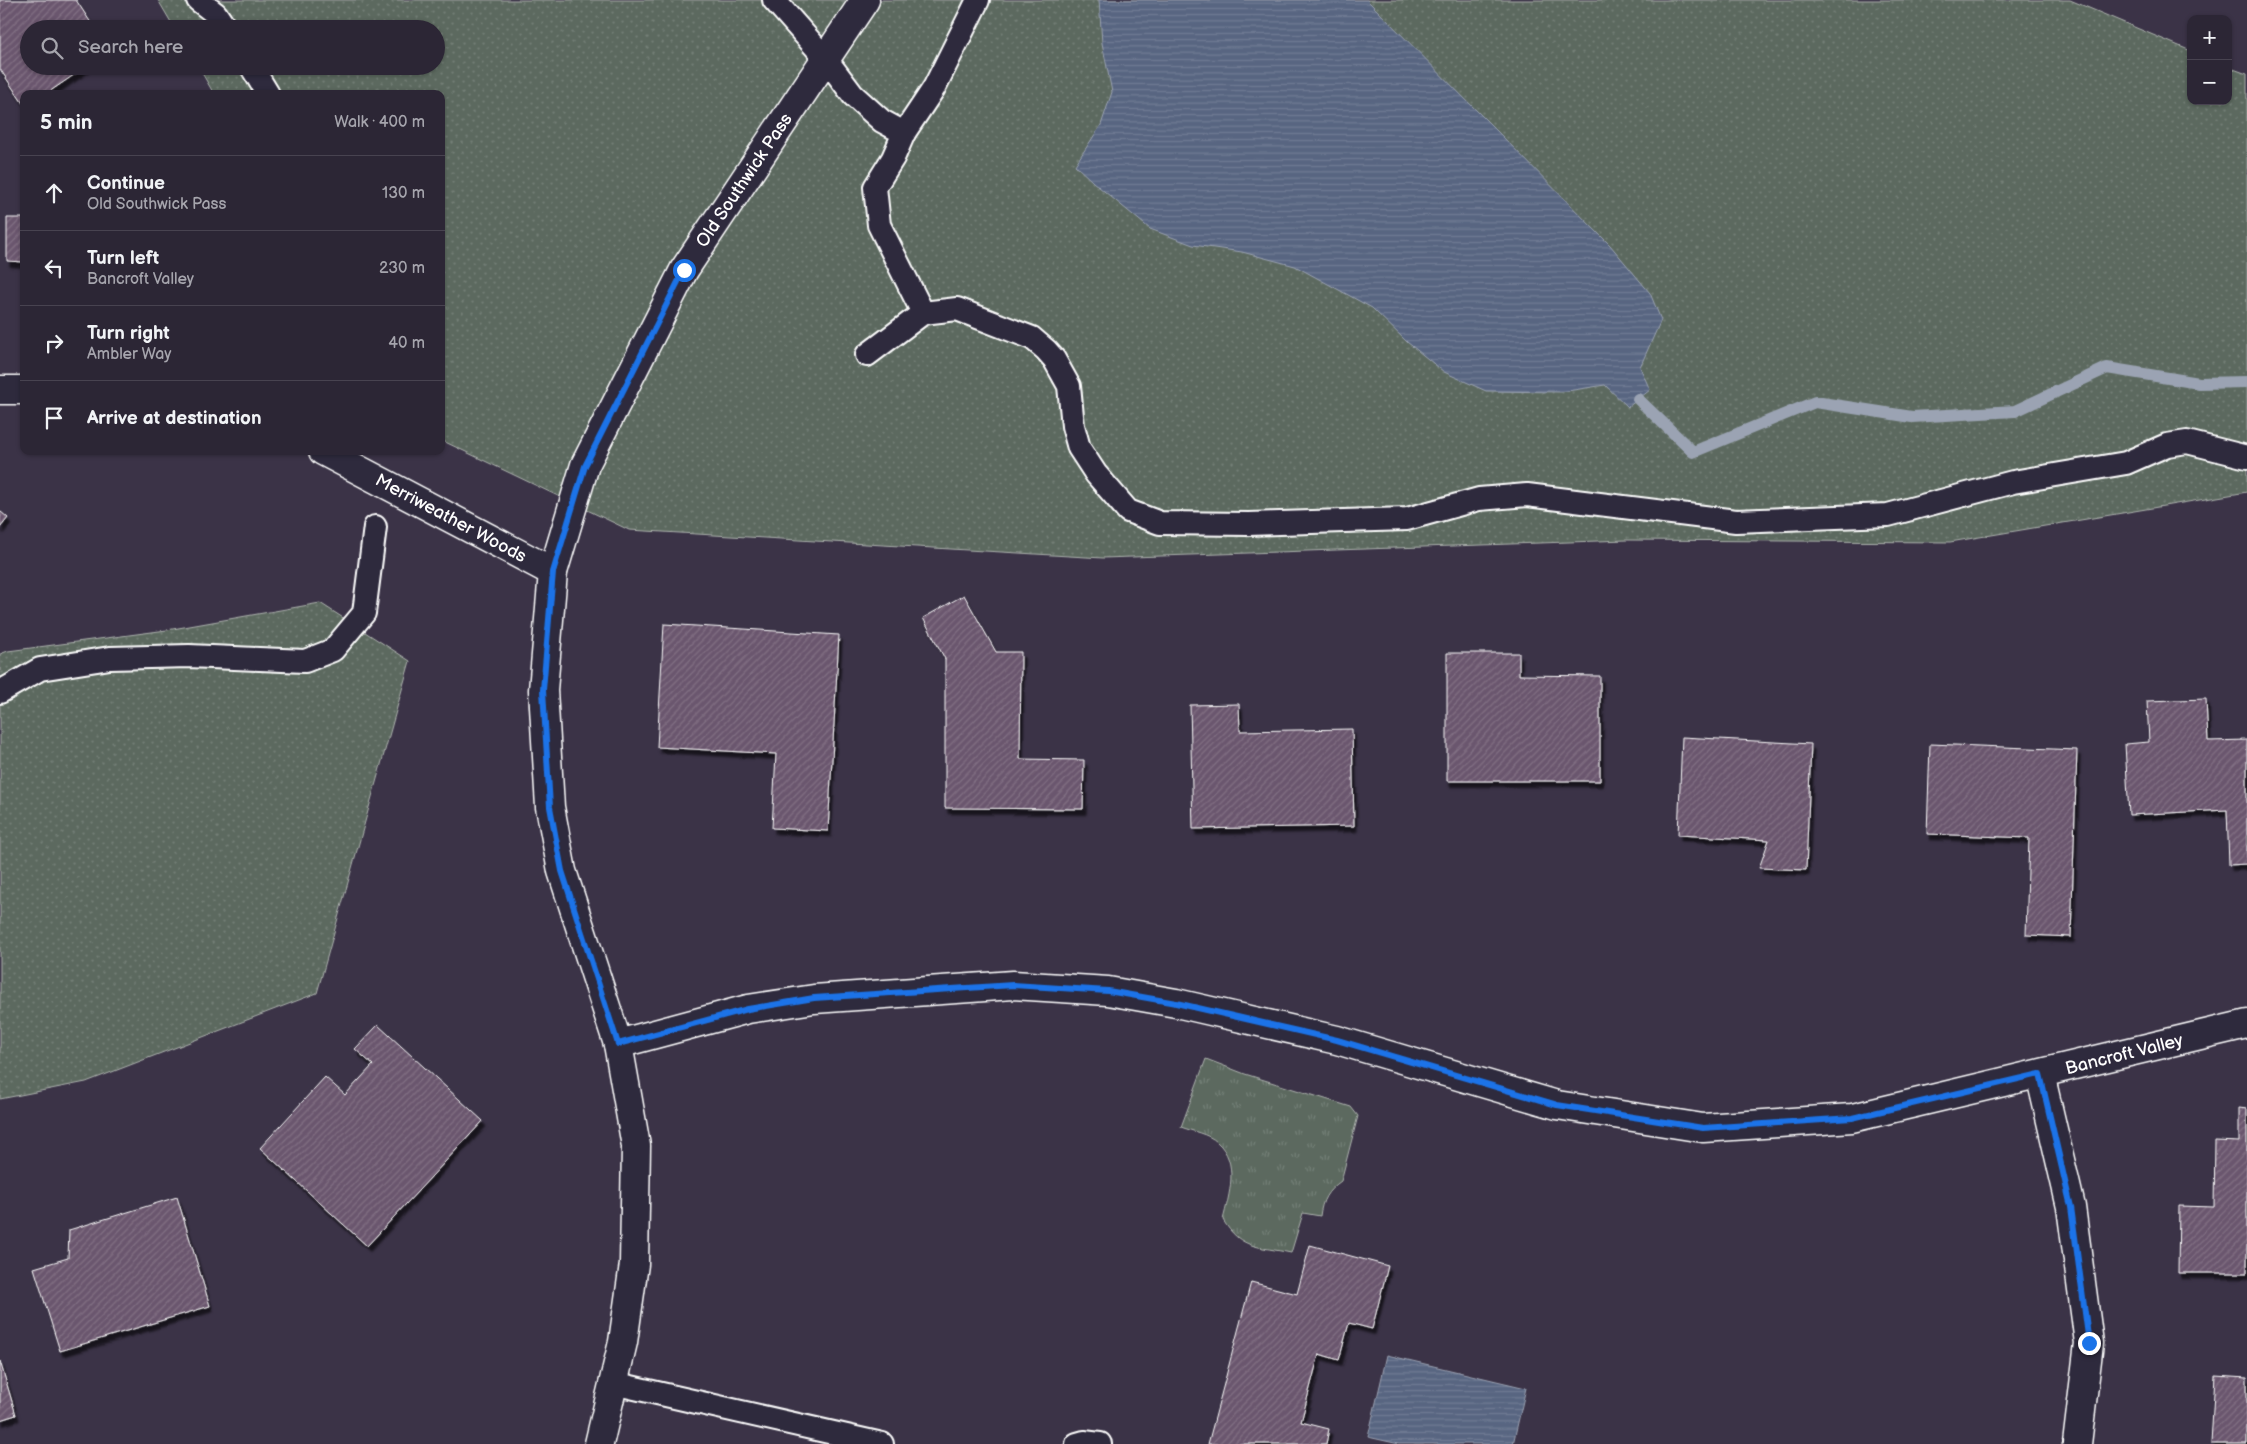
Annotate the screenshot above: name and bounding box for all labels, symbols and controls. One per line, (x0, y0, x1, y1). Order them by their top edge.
map controls (2187, 15, 2232, 105)
button: + (2187, 15, 2232, 60)
search box (20, 20, 445, 75)
icon: search (38, 34, 66, 62)
text: Search here (78, 36, 183, 59)
button: − (2187, 60, 2232, 105)
street label: Old Southwick Pass (692, 109, 797, 251)
text: 5 min (40, 110, 93, 135)
text: Walk · 400 m (334, 113, 425, 132)
text: Continue (87, 172, 165, 195)
icon: ahead (40, 179, 68, 207)
text: 130 m (382, 184, 425, 203)
text: Old Southwick Pass (87, 195, 226, 214)
text: Turn left (87, 247, 159, 270)
icon: left (40, 254, 68, 282)
text: 230 m (379, 259, 425, 278)
route start (673, 259, 696, 282)
text: Bancroft Valley (87, 270, 194, 289)
text: Turn right (87, 322, 170, 345)
icon: right (40, 329, 68, 357)
text: 40 m (388, 334, 425, 353)
text: Ambler Way (87, 345, 172, 364)
icon: arrive (40, 404, 68, 432)
text: Arrive at destination (87, 407, 262, 430)
street label: Merriweather Woods (372, 470, 530, 567)
street label: Bancroft Valley (2063, 1030, 2186, 1079)
route end (2078, 1332, 2101, 1355)

